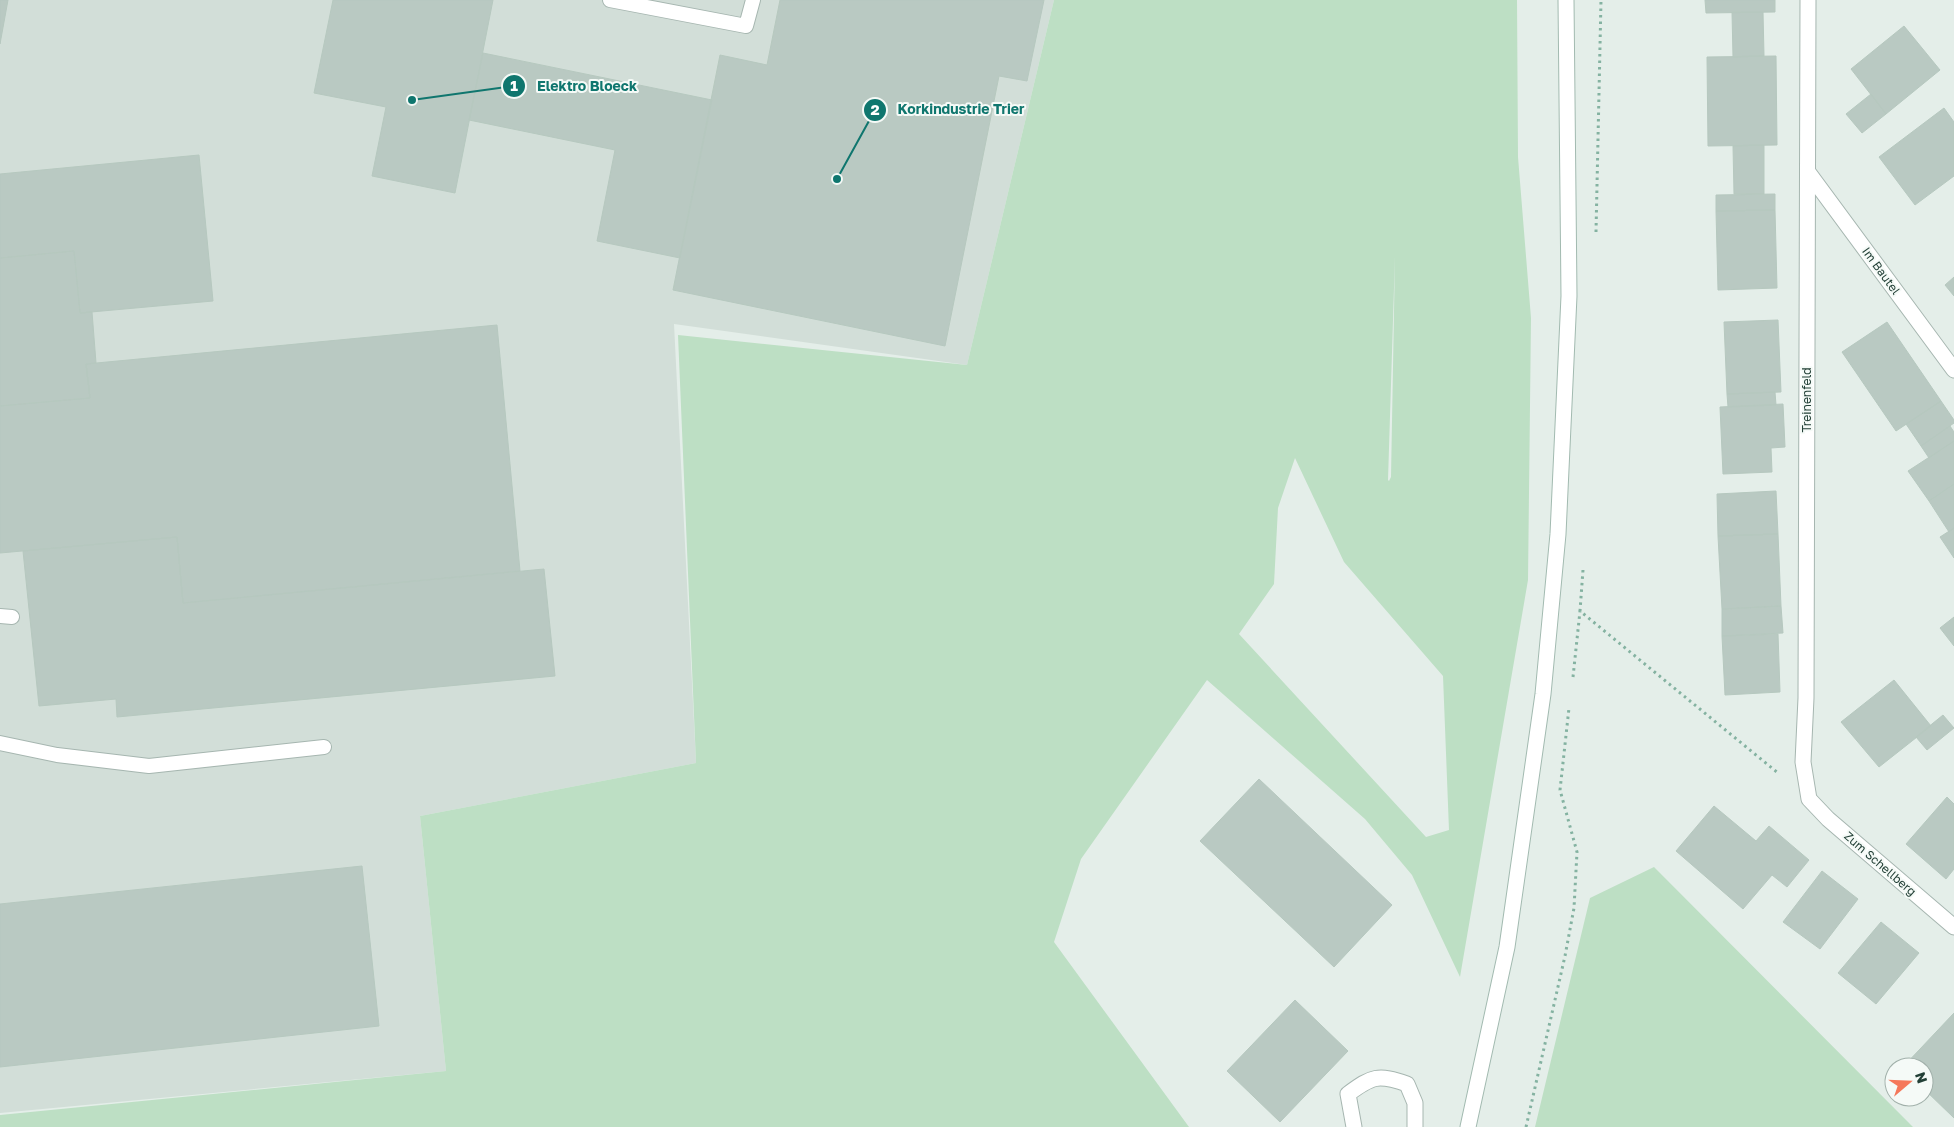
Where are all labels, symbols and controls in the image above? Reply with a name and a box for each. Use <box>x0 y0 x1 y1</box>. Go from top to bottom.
callout: Elektro Bloeck <box>502 72 647 101</box>
text: 1 <box>510 76 518 94</box>
text: Elektro Bloeck <box>537 77 637 94</box>
callout: Korkindustrie Trier <box>862 95 1035 124</box>
text: 2 <box>870 100 880 118</box>
text: Korkindustrie Trier <box>897 100 1025 117</box>
street label: Im Bautel <box>1859 244 1904 298</box>
street label: Treinenfeld <box>1799 367 1814 433</box>
street label: Zum Schellberg <box>1841 828 1919 899</box>
north arrow <box>1884 1057 1934 1107</box>
text: N <box>1912 1070 1932 1085</box>

